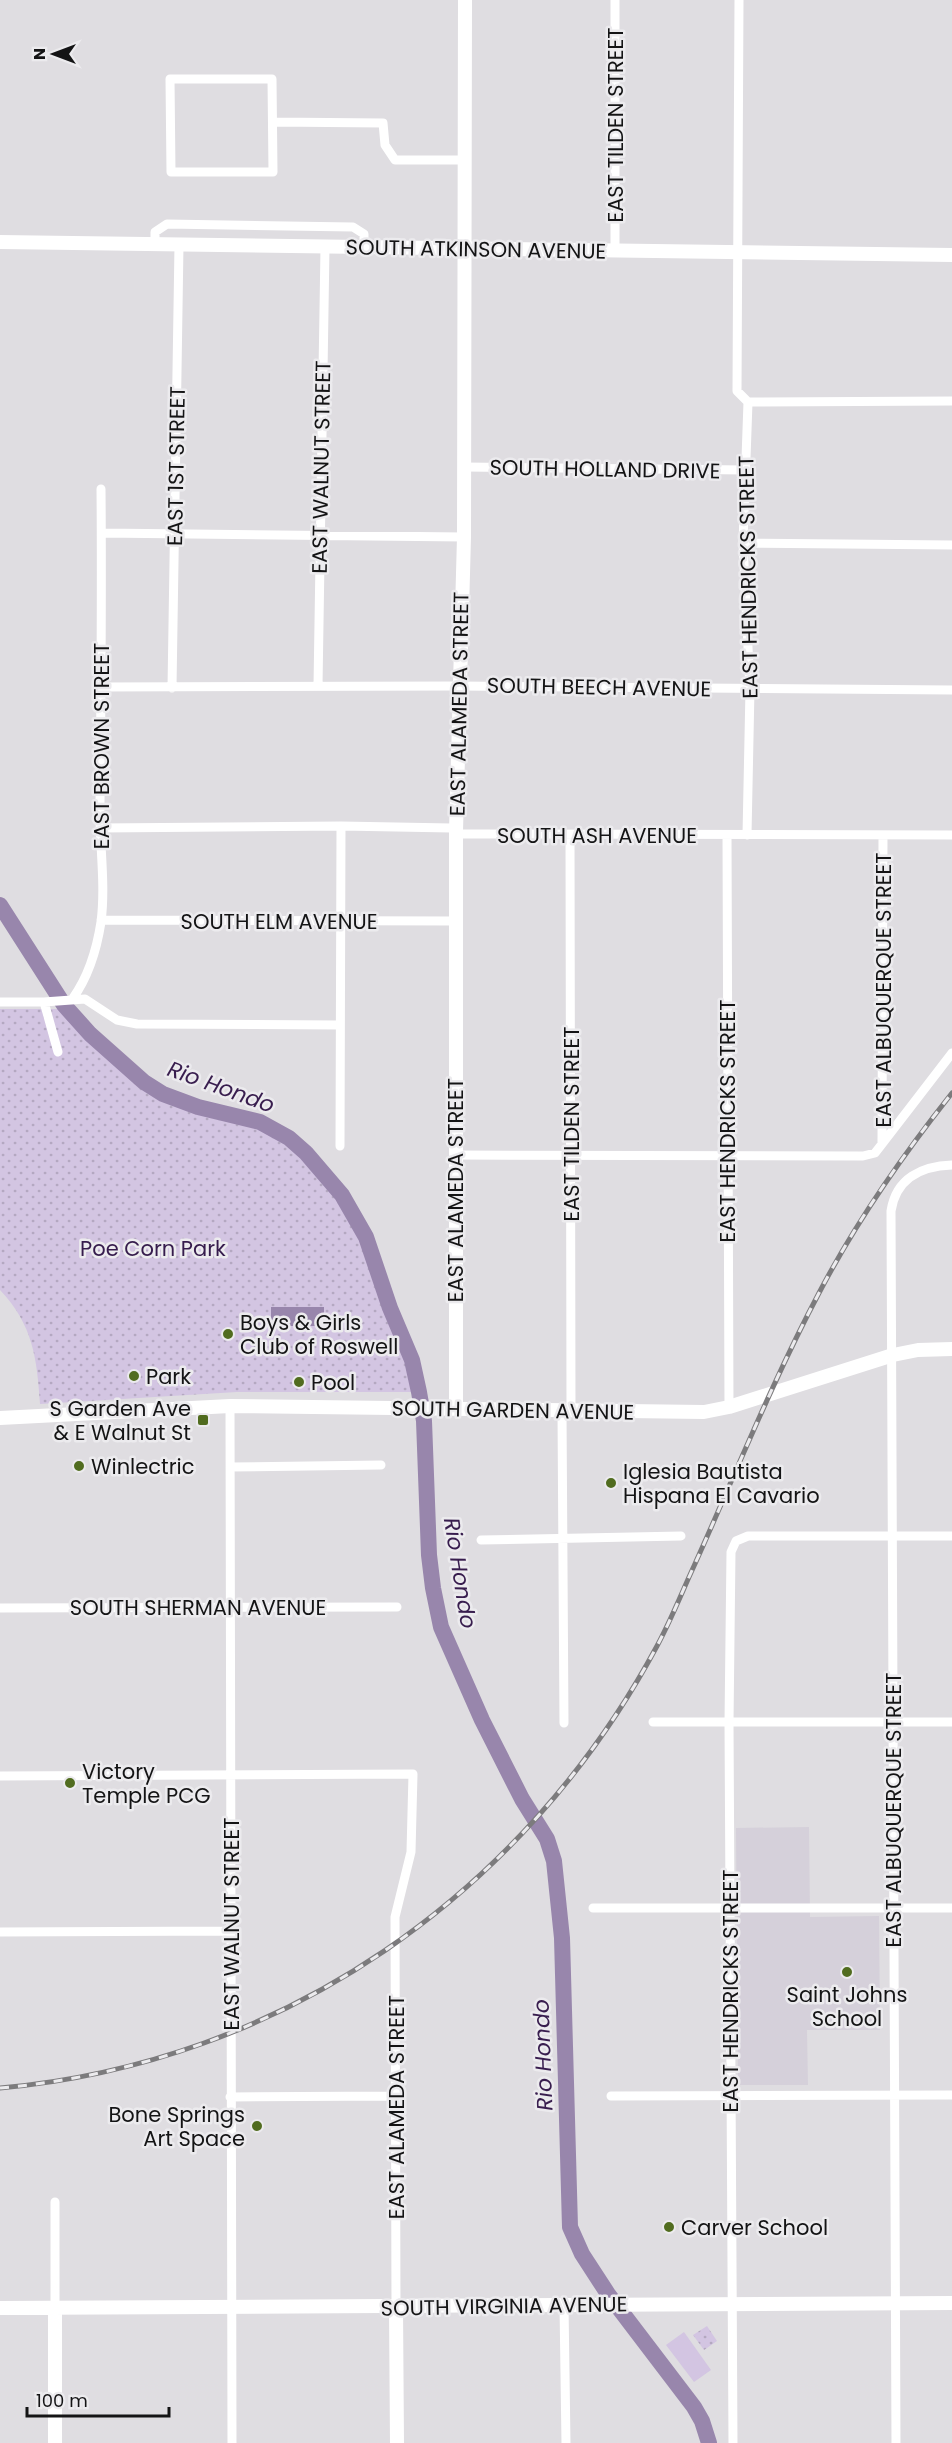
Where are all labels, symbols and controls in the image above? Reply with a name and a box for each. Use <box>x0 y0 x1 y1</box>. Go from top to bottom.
north arrow <box>24 24 84 84</box>
street label: EAST TILDEN STREET <box>601 27 630 223</box>
text: N <box>28 48 51 60</box>
street label: SOUTH ATKINSON AVENUE <box>345 232 607 266</box>
street label: EAST WALNUT STREET <box>305 360 337 574</box>
street label: EAST 1ST STREET <box>160 386 192 546</box>
street label: SOUTH HOLLAND DRIVE <box>489 452 721 486</box>
street label: EAST HENDRICKS STREET <box>731 455 765 699</box>
street label: EAST ALAMEDA STREET <box>443 592 475 816</box>
street label: EAST BROWN STREET <box>87 643 116 849</box>
street label: SOUTH BEECH AVENUE <box>487 671 711 703</box>
street label: SOUTH ASH AVENUE <box>497 821 697 850</box>
street label: EAST ALBUQUERQUE STREET <box>869 852 898 1128</box>
street label: SOUTH ELM AVENUE <box>181 907 377 936</box>
street label: EAST HENDRICKS STREET <box>713 999 742 1243</box>
street label: EAST TILDEN STREET <box>557 1026 586 1222</box>
water label: Rio Hondo <box>163 1053 279 1121</box>
street label: EAST ALAMEDA STREET <box>441 1078 470 1302</box>
park label: Poe Corn Park <box>80 1234 226 1263</box>
place label: Boys & Girls Club of Roswell <box>240 1308 398 1361</box>
marker: Boys & Girls Club of Roswell <box>221 1327 235 1341</box>
place label: Park <box>146 1362 191 1391</box>
place label: Pool <box>311 1368 355 1397</box>
marker: Park <box>127 1369 141 1383</box>
marker: Pool <box>292 1375 306 1389</box>
street label: SOUTH GARDEN AVENUE <box>391 1393 635 1427</box>
place label: S Garden Ave & E Walnut St <box>49 1394 191 1447</box>
marker: S Garden Ave & E Walnut St <box>196 1413 210 1427</box>
place label: Winlectric <box>91 1452 194 1481</box>
place label: Iglesia Bautista Hispana El Cavario <box>623 1457 820 1510</box>
marker: Winlectric <box>72 1459 86 1473</box>
marker: Iglesia Bautista Hispana El Cavario <box>604 1476 618 1490</box>
water label: Rio Hondo <box>436 1515 484 1631</box>
street label: SOUTH SHERMAN AVENUE <box>70 1593 326 1622</box>
street label: EAST ALBUQUERQUE STREET <box>879 1672 908 1948</box>
place label: Victory Temple PCG <box>82 1757 211 1810</box>
marker: Victory Temple PCG <box>63 1776 77 1790</box>
street label: EAST WALNUT STREET <box>217 1817 246 2031</box>
street label: EAST HENDRICKS STREET <box>716 1869 745 2113</box>
marker: Saint Johns School <box>840 1965 854 1979</box>
place label: Saint Johns School <box>787 1980 907 2033</box>
street label: EAST ALAMEDA STREET <box>382 1995 411 2219</box>
water label: Rio Hondo <box>526 1999 560 2111</box>
place label: Bone Springs Art Space <box>109 2100 245 2153</box>
marker: Bone Springs Art Space <box>250 2119 264 2133</box>
place label: Carver School <box>681 2213 828 2242</box>
marker: Carver School <box>662 2220 676 2234</box>
street label: SOUTH VIRGINIA AVENUE <box>380 2289 628 2323</box>
scale bar <box>27 2380 170 2418</box>
text: 100 m <box>36 2388 88 2413</box>

